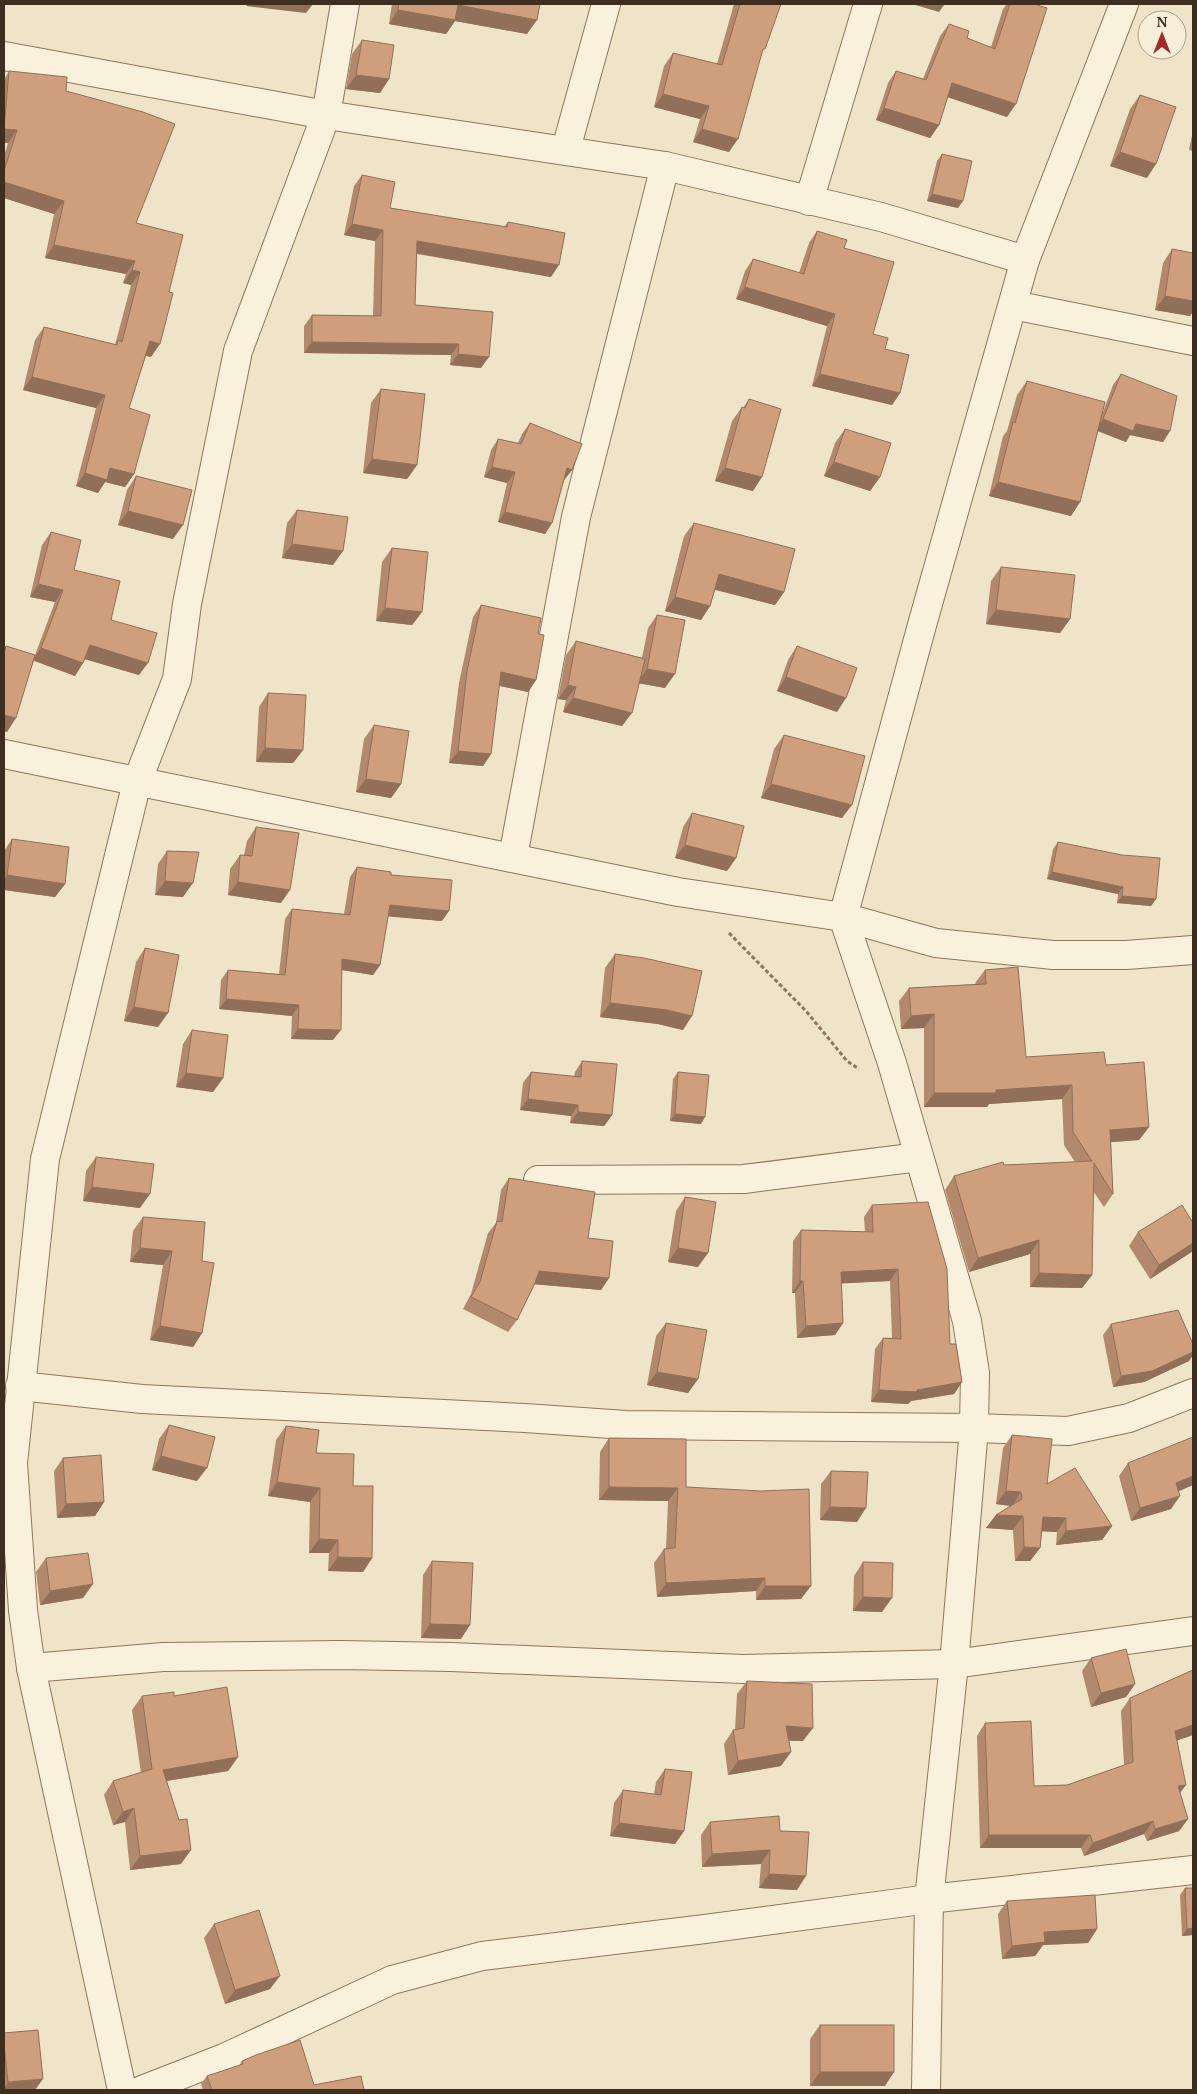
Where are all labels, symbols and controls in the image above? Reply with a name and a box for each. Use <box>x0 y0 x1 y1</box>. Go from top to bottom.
north arrow <box>1137 10 1187 60</box>
text: N <box>1156 12 1168 31</box>

